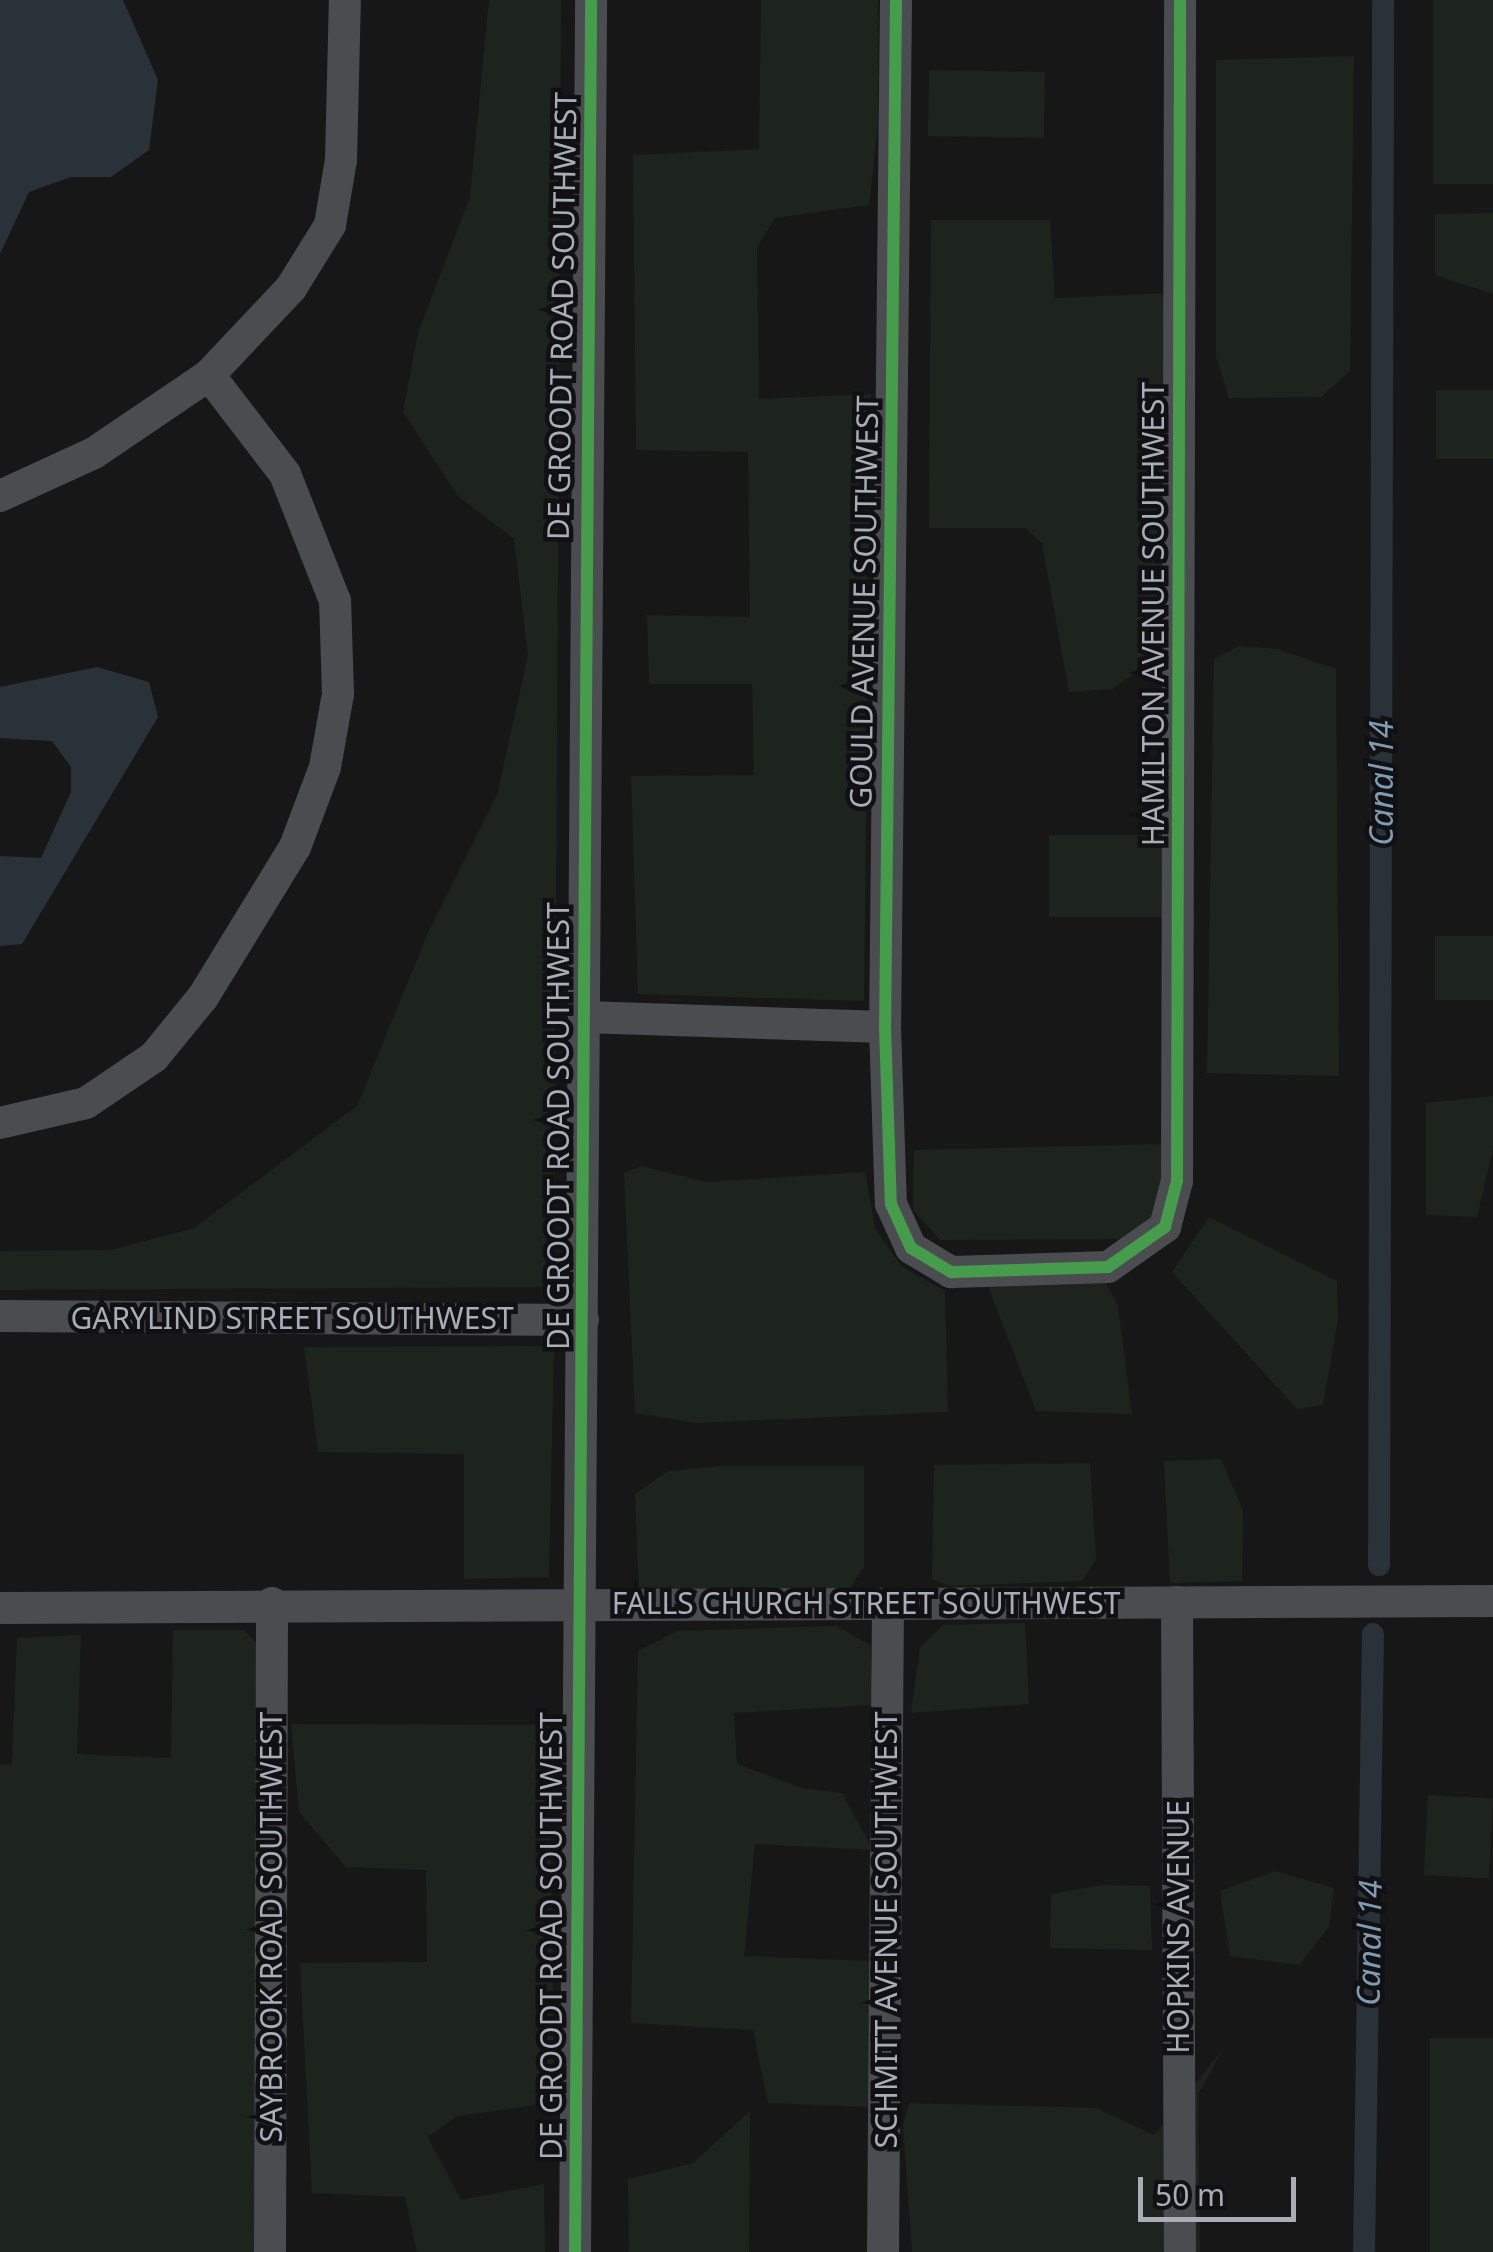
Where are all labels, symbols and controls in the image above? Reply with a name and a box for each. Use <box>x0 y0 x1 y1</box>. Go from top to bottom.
street label: DE GROODT ROAD SOUTHWEST <box>540 92 584 540</box>
street label: HAMILTON AVENUE SOUTHWEST <box>1135 382 1171 846</box>
street label: GOULD AVENUE SOUTHWEST <box>842 395 886 809</box>
water label: Canal 14 <box>1362 720 1400 846</box>
street label: DE GROODT ROAD SOUTHWEST <box>540 902 576 1350</box>
street label: GARYLIND STREET SOUTHWEST <box>70 1300 514 1336</box>
street label: FALLS CHURCH STREET SOUTHWEST <box>612 1585 1120 1621</box>
street label: SAYBROOK ROAD SOUTHWEST <box>253 1711 289 2143</box>
street label: SCHMITT AVENUE SOUTHWEST <box>868 1711 904 2149</box>
street label: DE GROODT ROAD SOUTHWEST <box>533 1712 569 2160</box>
street label: HOPKINS AVENUE <box>1160 1800 1196 2054</box>
water label: Canal 14 <box>1349 1880 1389 2006</box>
scale bar <box>1143 2157 1300 2219</box>
text: 50 m <box>1155 2174 1225 2215</box>

